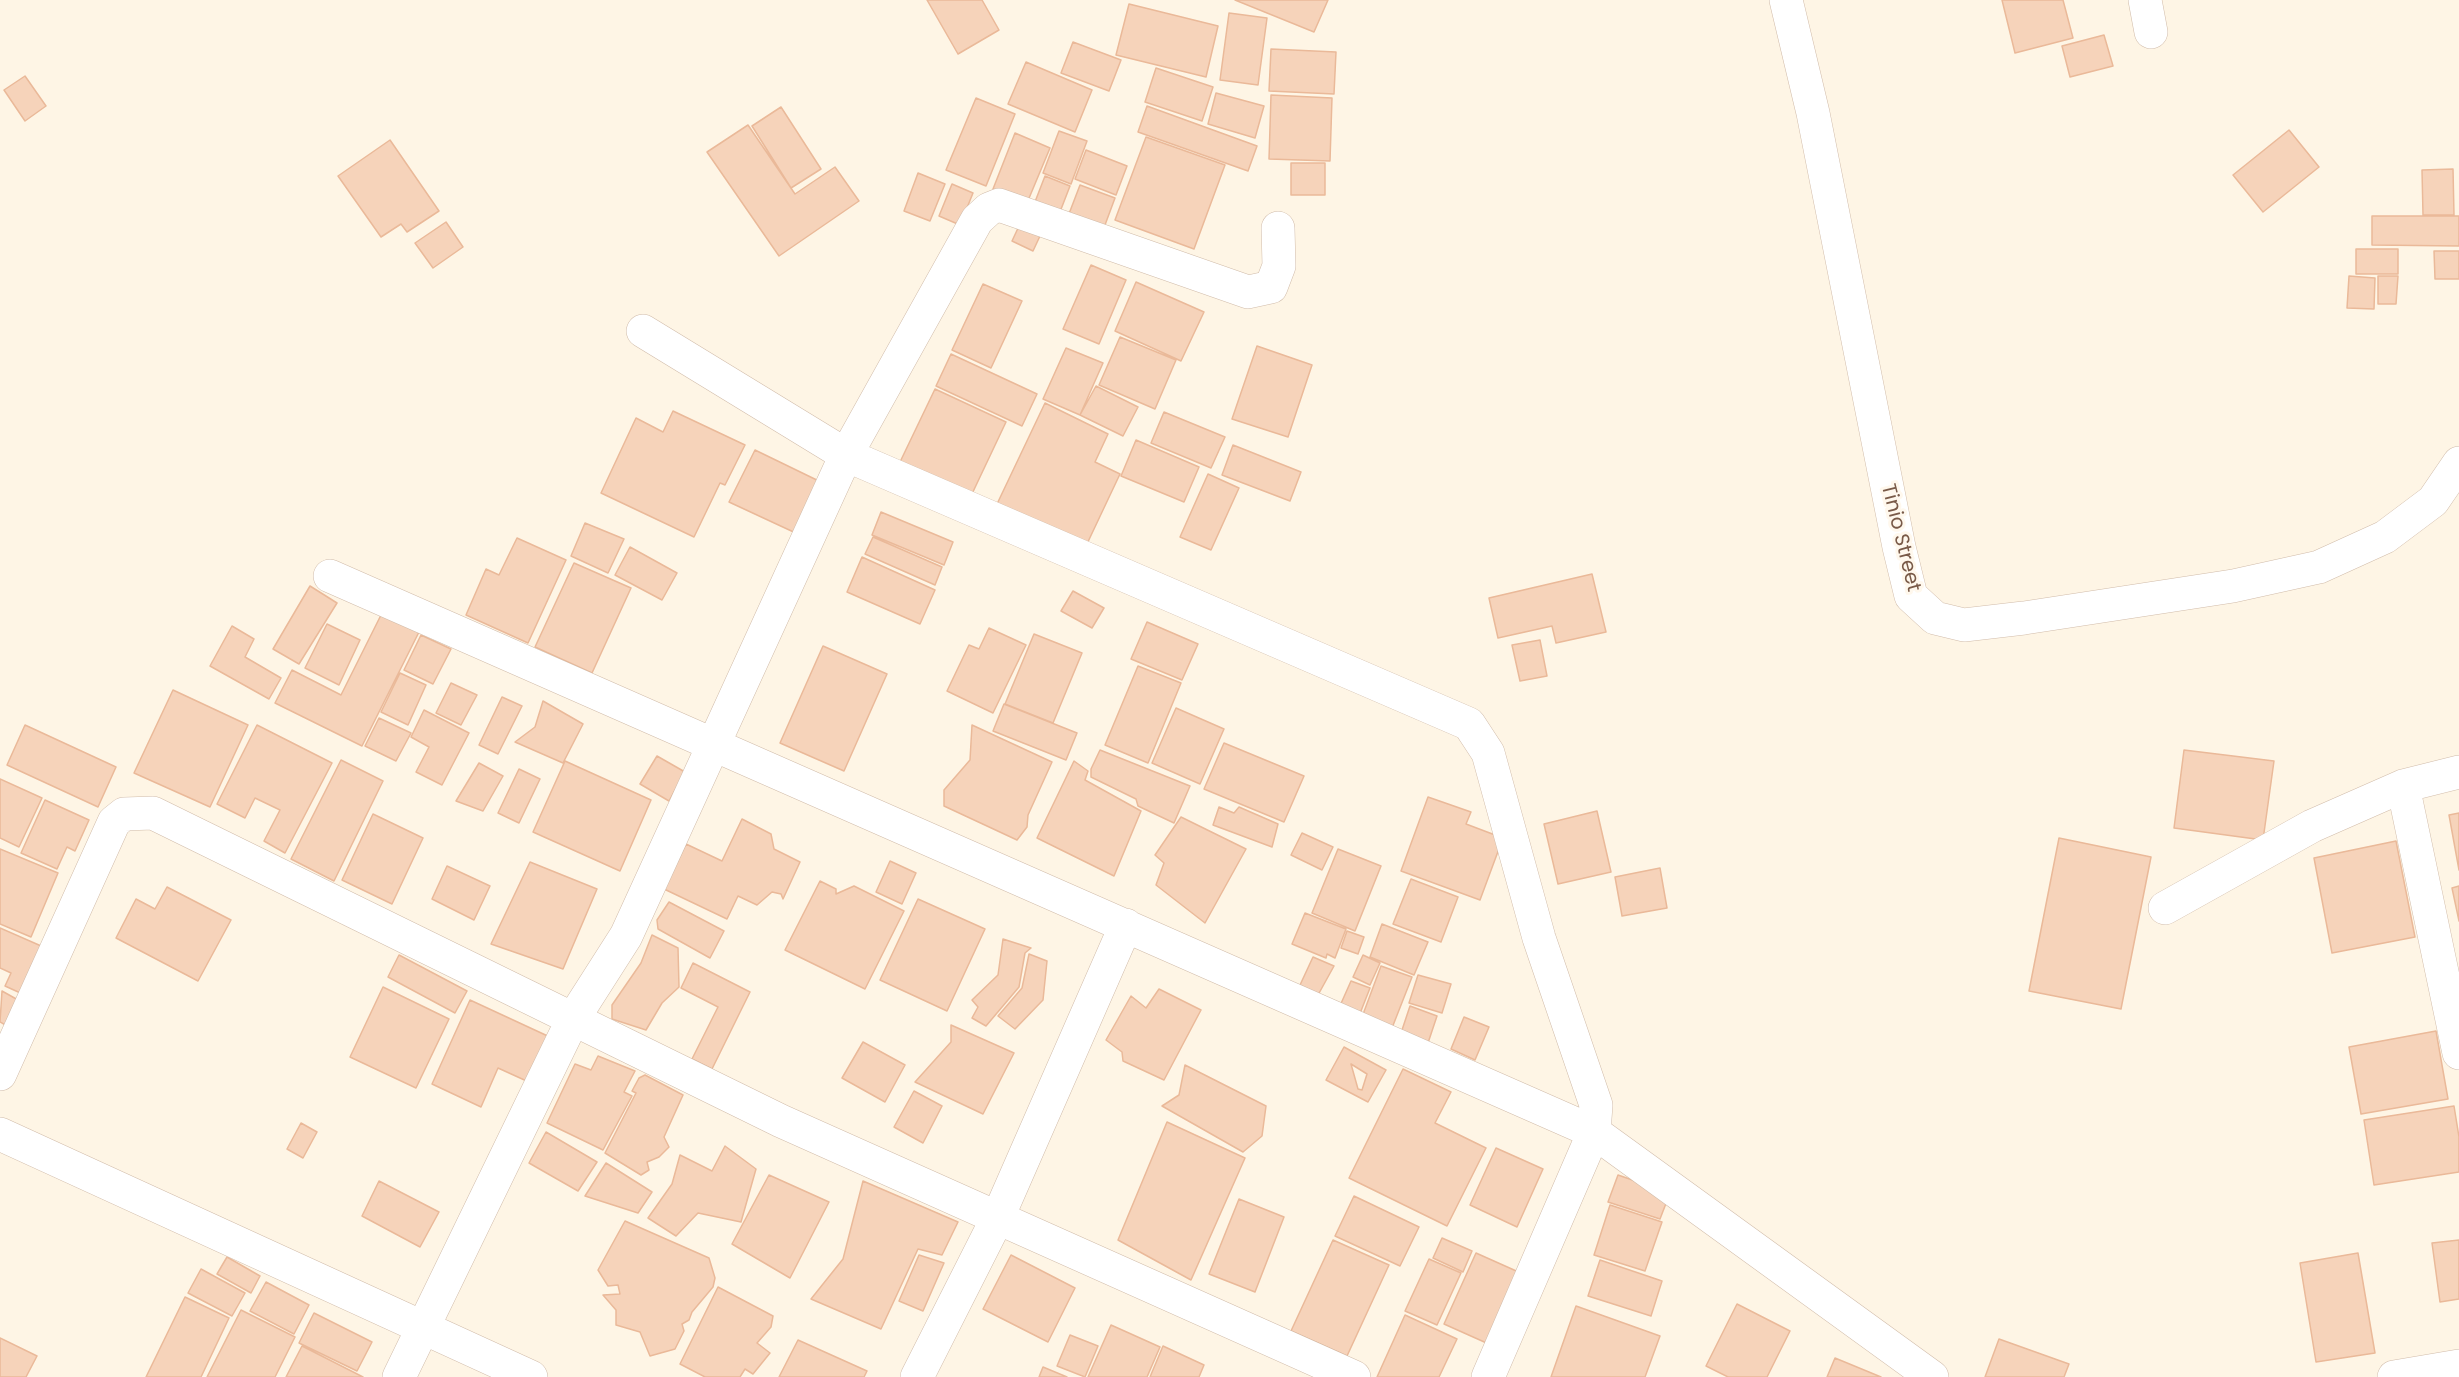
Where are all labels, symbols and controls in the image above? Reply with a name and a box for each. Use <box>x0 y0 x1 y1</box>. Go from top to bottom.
street label: Tinio Street <box>1875 482 1925 594</box>

